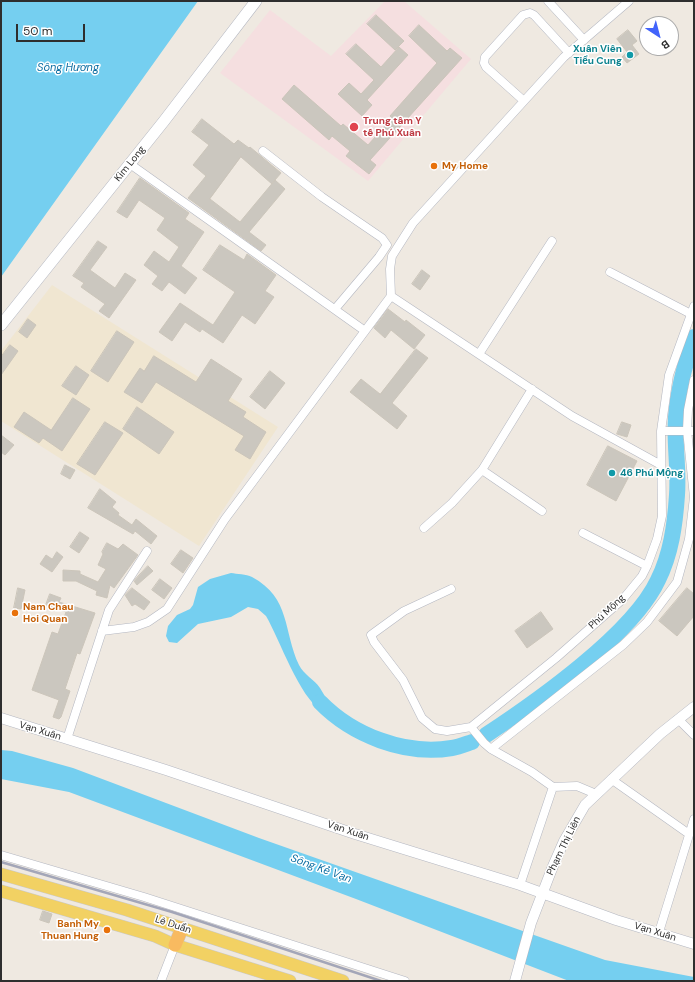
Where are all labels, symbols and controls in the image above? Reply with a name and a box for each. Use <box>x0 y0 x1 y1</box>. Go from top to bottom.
scale bar <box>18 16 87 42</box>
north arrow <box>639 16 679 56</box>
text: 50 m <box>23 23 52 39</box>
text: B <box>659 37 672 53</box>
place label: Xuân Viên Tiểu Cung <box>573 43 622 66</box>
marker: Xuân Viên Tiểu Cung <box>625 50 635 60</box>
water label: Sông Hương <box>37 61 99 75</box>
place label: Trung tâm Y tế Phú Xuân <box>363 115 422 138</box>
marker: Trung tâm Y tế Phú Xuân <box>348 121 360 133</box>
street label: Kim Long <box>112 144 148 184</box>
place label: My Home <box>442 160 488 172</box>
marker: My Home <box>429 161 439 171</box>
place label: 46 Phú Mộng <box>620 467 683 479</box>
marker: 46 Phú Mộng <box>607 468 617 478</box>
street label: Phú Mộng <box>586 592 628 632</box>
place label: Nam Chau Hoi Quan <box>23 601 73 624</box>
marker: Nam Chau Hoi Quan <box>10 608 20 618</box>
street label: Vạn Xuân <box>18 719 62 743</box>
street label: Phạm Thị Liên <box>545 815 583 877</box>
street label: Vạn Xuân <box>326 819 370 843</box>
water label: Sông Kẻ Vạn <box>289 852 353 886</box>
street label: Lê Duẩn <box>153 914 193 936</box>
place label: Banh My Thuan Hung <box>41 918 99 942</box>
street label: Vạn Xuân <box>633 920 677 944</box>
marker: Banh My Thuan Hung <box>102 925 112 935</box>

